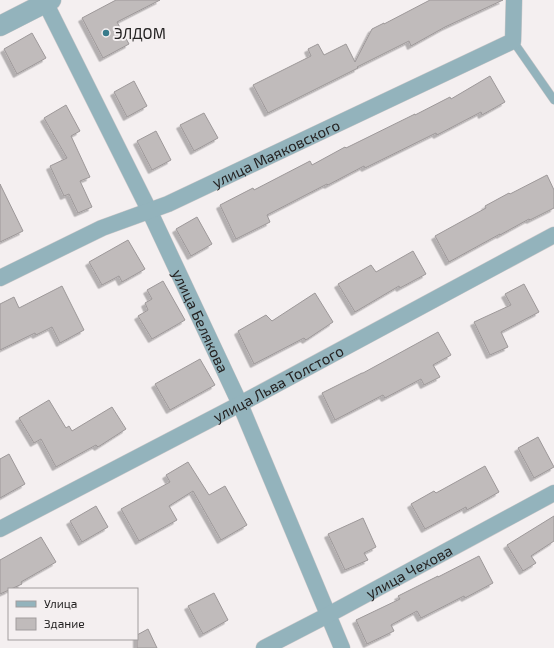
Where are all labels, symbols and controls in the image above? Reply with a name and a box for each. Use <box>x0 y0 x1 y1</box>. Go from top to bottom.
place label: ЭЛДОМ <box>114 24 166 42</box>
marker: ЭЛДОМ <box>101 28 111 38</box>
street label: улица Маяковского <box>209 115 342 192</box>
street label: улица Белякова <box>168 266 233 375</box>
street label: улица Льва Толстого <box>210 341 346 426</box>
street label: улица Чехова <box>363 541 455 603</box>
legend <box>8 588 138 640</box>
text: Улица <box>44 596 77 610</box>
text: Здание <box>44 616 85 630</box>

